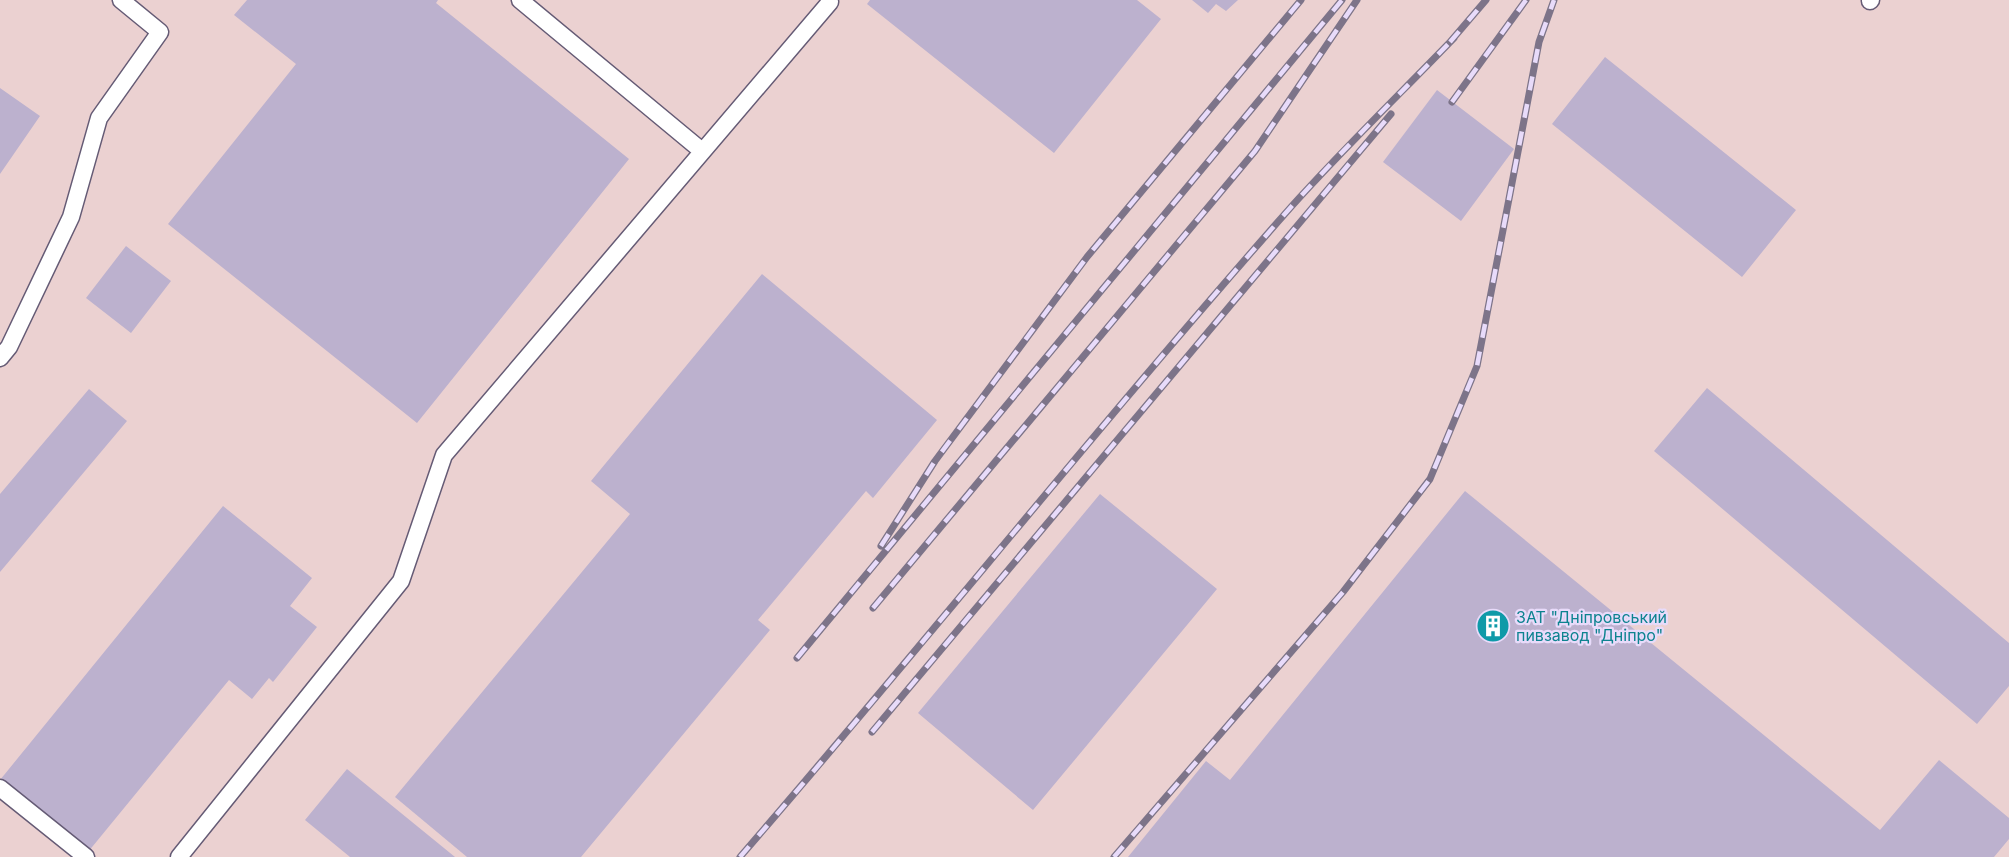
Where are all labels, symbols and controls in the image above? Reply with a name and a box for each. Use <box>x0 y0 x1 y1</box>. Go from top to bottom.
place label: ЗАТ "Дніпровський пивзавод "Дніпро" <box>1516 607 1667 645</box>
building icon: ЗАТ "Дніпровський пивзавод "Дніпро" <box>1475 608 1511 644</box>

